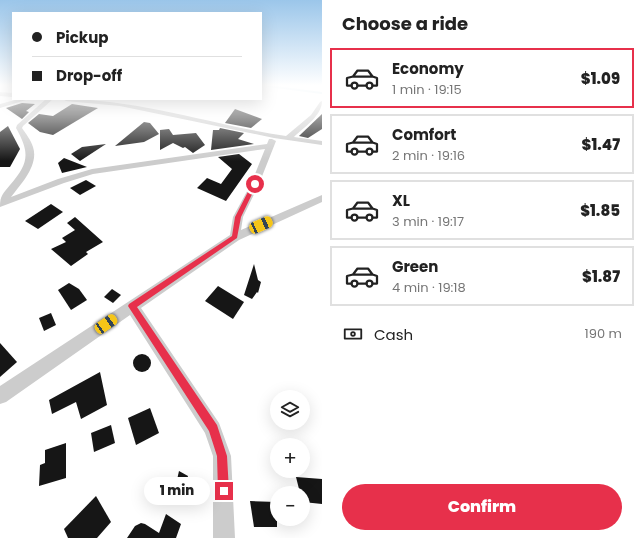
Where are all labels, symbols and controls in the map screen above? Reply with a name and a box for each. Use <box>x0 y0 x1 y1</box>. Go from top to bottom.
text: Choose a ride <box>342 11 468 36</box>
text: Pickup <box>56 27 108 48</box>
text: Economy <box>392 58 464 79</box>
icon: car <box>344 60 380 96</box>
text: Drop-off <box>56 65 122 86</box>
text: $1.09 <box>581 68 620 89</box>
text: 1 min · 19:15 <box>392 80 462 99</box>
text: Comfort <box>392 124 456 145</box>
icon: car <box>344 126 380 162</box>
text: $1.47 <box>582 134 620 155</box>
text: 2 min · 19:16 <box>392 146 465 165</box>
route start <box>246 175 264 193</box>
text: XL <box>392 190 410 211</box>
icon: car <box>344 192 380 228</box>
text: $1.85 <box>580 200 620 221</box>
text: 3 min · 19:17 <box>392 212 464 231</box>
car <box>248 215 274 235</box>
text: Green <box>392 256 438 277</box>
icon: car <box>344 258 380 294</box>
text: $1.87 <box>582 266 620 287</box>
text: 4 min · 19:18 <box>392 278 466 297</box>
car <box>93 312 119 336</box>
icon: cash <box>342 323 364 345</box>
text: Cash <box>374 324 413 345</box>
text: 190 m <box>585 324 622 343</box>
map controls <box>270 390 310 526</box>
button: layers <box>270 390 310 430</box>
button: + <box>270 438 310 478</box>
callout: 1 min <box>144 477 210 505</box>
text: 1 min <box>160 481 194 500</box>
route end <box>215 482 233 500</box>
button: Confirm <box>342 484 622 530</box>
button: − <box>270 486 310 526</box>

